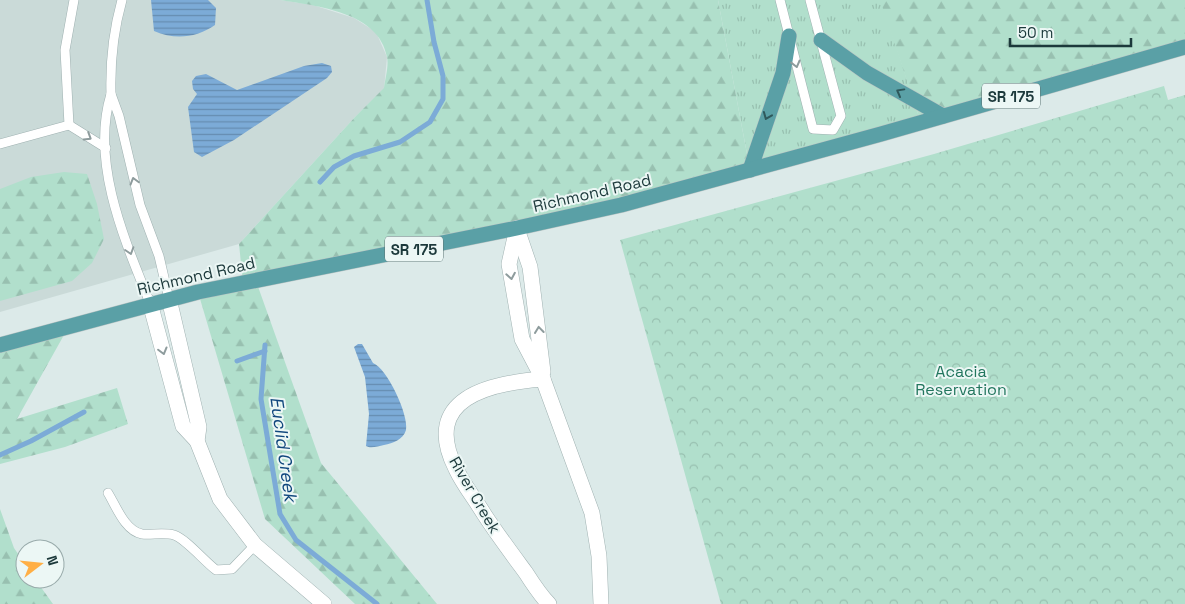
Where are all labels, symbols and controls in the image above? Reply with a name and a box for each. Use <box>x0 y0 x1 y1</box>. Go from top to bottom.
scale bar <box>1010 15 1131 47</box>
text: 50 m <box>1018 23 1053 42</box>
one-way arrow <box>791 60 801 68</box>
road number: SR 175 <box>982 84 1040 108</box>
one-way arrow <box>897 89 906 99</box>
one-way arrow <box>763 111 774 120</box>
one-way arrow <box>82 130 91 140</box>
street label: Richmond Road <box>531 169 653 217</box>
one-way arrow <box>129 177 139 185</box>
road number: SR 175 <box>385 236 443 262</box>
one-way arrow <box>124 246 134 254</box>
street label: Richmond Road <box>135 252 257 300</box>
one-way arrow <box>505 271 515 280</box>
one-way arrow <box>534 326 545 334</box>
one-way arrow <box>157 346 167 354</box>
park label: Acacia Reservation <box>915 361 1007 400</box>
water label: Euclid Creek <box>265 395 303 505</box>
street label: River Creek <box>445 453 506 538</box>
north arrow <box>15 539 65 589</box>
text: N <box>43 553 62 567</box>

